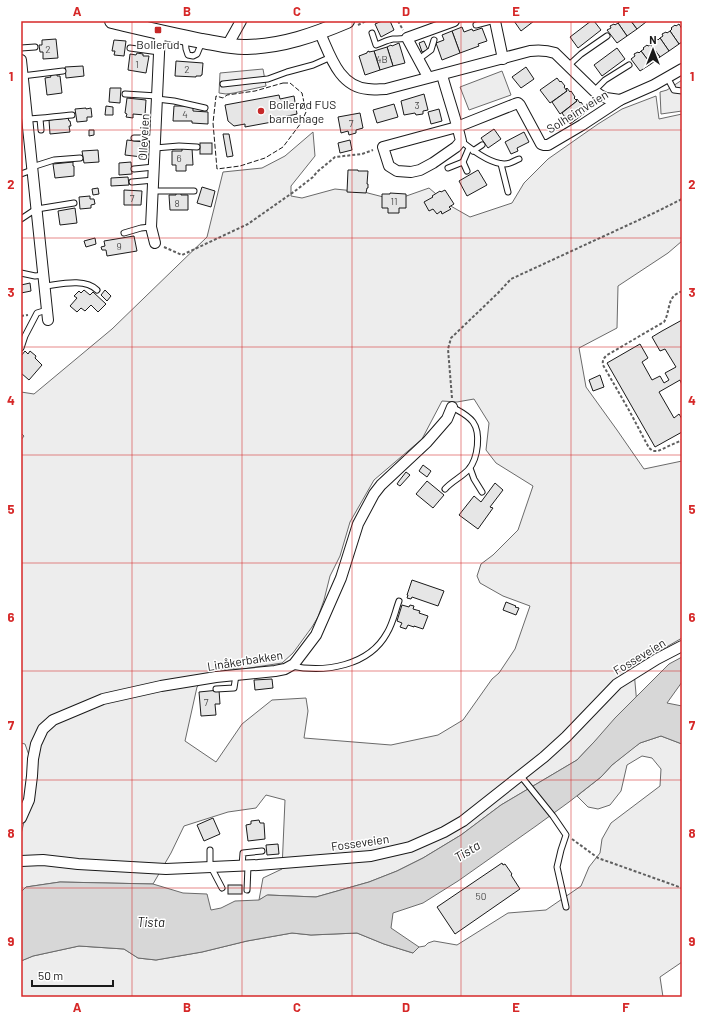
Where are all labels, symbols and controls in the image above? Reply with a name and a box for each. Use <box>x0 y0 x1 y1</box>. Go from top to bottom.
text: A <box>73 3 82 19</box>
text: B <box>183 3 191 19</box>
text: C <box>293 3 301 19</box>
text: D <box>402 3 410 19</box>
text: E <box>512 3 520 19</box>
text: F <box>622 3 630 19</box>
marker: Bollerud <box>153 25 163 35</box>
north arrow <box>633 30 673 70</box>
text: N <box>649 33 657 46</box>
place label: Bollerud <box>136 37 180 51</box>
house number: 2 <box>45 43 51 55</box>
house number: 4B <box>376 53 388 65</box>
house number: 1 <box>135 58 139 70</box>
house number: 2 <box>184 63 190 75</box>
text: 1 <box>9 68 13 84</box>
text: 1 <box>690 68 694 84</box>
street label: Solheimveien <box>544 87 610 135</box>
place label: Bollerød FUS barnehage <box>269 97 336 125</box>
house number: 3 <box>414 99 420 111</box>
marker: Bollerød FUS barnehage <box>256 106 266 116</box>
house number: 4 <box>182 108 188 120</box>
street label: Olleveien <box>135 113 151 161</box>
house number: 7 <box>349 117 354 129</box>
house number: 6 <box>176 152 182 164</box>
text: 2 <box>7 176 15 192</box>
text: 2 <box>688 176 696 192</box>
house number: 7 <box>130 192 135 204</box>
house number: 11 <box>390 195 398 207</box>
house number: 8 <box>174 197 180 209</box>
house number: 9 <box>116 240 122 252</box>
text: 3 <box>7 284 15 300</box>
text: 3 <box>688 284 696 300</box>
text: 4 <box>7 392 15 408</box>
text: 4 <box>688 392 696 408</box>
text: 5 <box>7 501 15 517</box>
text: 5 <box>688 501 696 517</box>
text: 6 <box>8 609 15 625</box>
text: 6 <box>689 609 696 625</box>
street label: Fosseveien <box>610 635 668 677</box>
street label: Linåkerbakken <box>206 647 284 673</box>
house number: 7 <box>204 696 209 708</box>
text: 7 <box>8 717 15 733</box>
text: 7 <box>689 717 696 733</box>
text: 8 <box>7 825 15 841</box>
text: 8 <box>688 825 696 841</box>
street label: Fosseveien <box>330 831 390 853</box>
water label: Tista <box>451 837 483 865</box>
house number: 50 <box>476 890 486 902</box>
water label: Tista <box>137 914 165 930</box>
text: 9 <box>8 933 15 949</box>
text: 9 <box>689 933 696 949</box>
scale bar <box>32 962 113 988</box>
text: 50 m <box>38 968 63 982</box>
text: A <box>73 999 82 1015</box>
text: B <box>183 999 191 1015</box>
text: C <box>293 999 301 1015</box>
text: D <box>402 999 410 1015</box>
text: E <box>512 999 520 1015</box>
text: F <box>622 999 630 1015</box>

